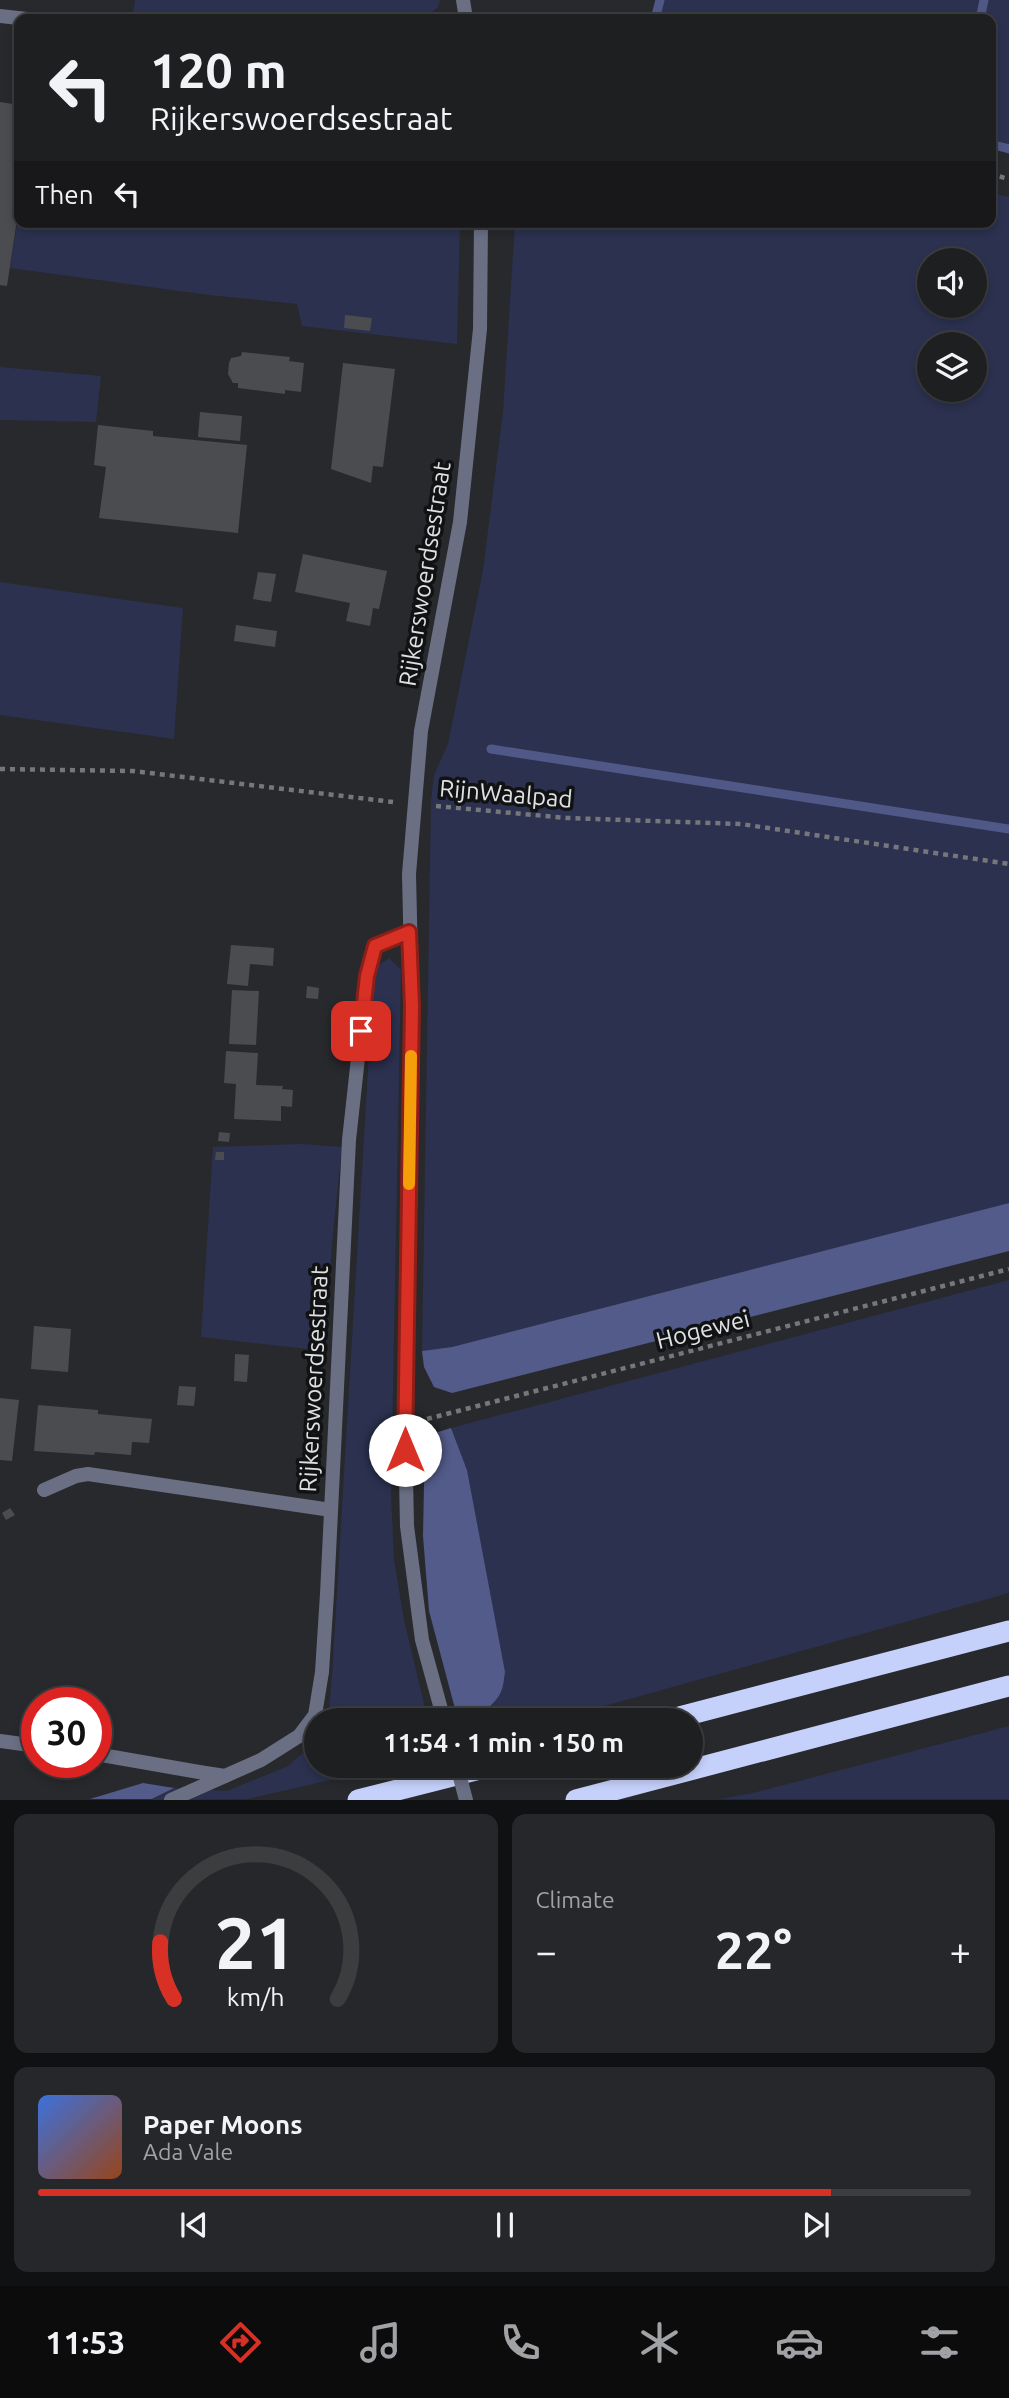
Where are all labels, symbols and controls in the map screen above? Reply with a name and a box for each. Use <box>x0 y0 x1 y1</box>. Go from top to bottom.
icon: left <box>35 42 126 133</box>
text: 120 m <box>150 42 287 97</box>
text: Rijkerswoerdsestraat <box>150 100 452 136</box>
icon: left <box>108 175 146 213</box>
text: Then <box>35 180 94 209</box>
map controls <box>917 248 987 402</box>
button: sound <box>917 248 987 318</box>
button: layers <box>917 332 987 402</box>
street label: Rijkerswoerdsestraat <box>393 459 456 688</box>
street label: RijnWaalpad <box>438 774 574 813</box>
pin <box>331 1001 391 1061</box>
icon: arrive <box>342 1012 380 1050</box>
street label: Rijkerswoerdsestraat <box>294 1264 333 1493</box>
street label: Hogewei <box>653 1305 752 1354</box>
position arrow <box>368 1413 442 1487</box>
speed limit sign: 30 <box>21 1687 112 1778</box>
text: 11:54 · 1 min · 150 m <box>383 1728 624 1757</box>
text: Climate <box>536 1887 615 1912</box>
text: 21 <box>215 1902 297 1984</box>
text: 22° <box>715 1921 792 1979</box>
text: − <box>536 1930 557 1972</box>
text: + <box>950 1930 971 1972</box>
text: km/h <box>227 1983 285 2011</box>
text: Paper Moons <box>143 2110 302 2139</box>
text: Ada Vale <box>143 2139 233 2164</box>
icon: previous <box>175 2206 213 2244</box>
icon: pause <box>486 2206 524 2244</box>
icon: next <box>797 2206 835 2244</box>
icon: directions <box>216 2318 265 2367</box>
icon: music <box>356 2318 405 2367</box>
icon: phone <box>496 2318 545 2367</box>
icon: climate <box>635 2318 684 2367</box>
icon: car <box>775 2318 824 2367</box>
icon: filters <box>915 2318 964 2367</box>
text: 11:53 <box>45 2324 125 2360</box>

